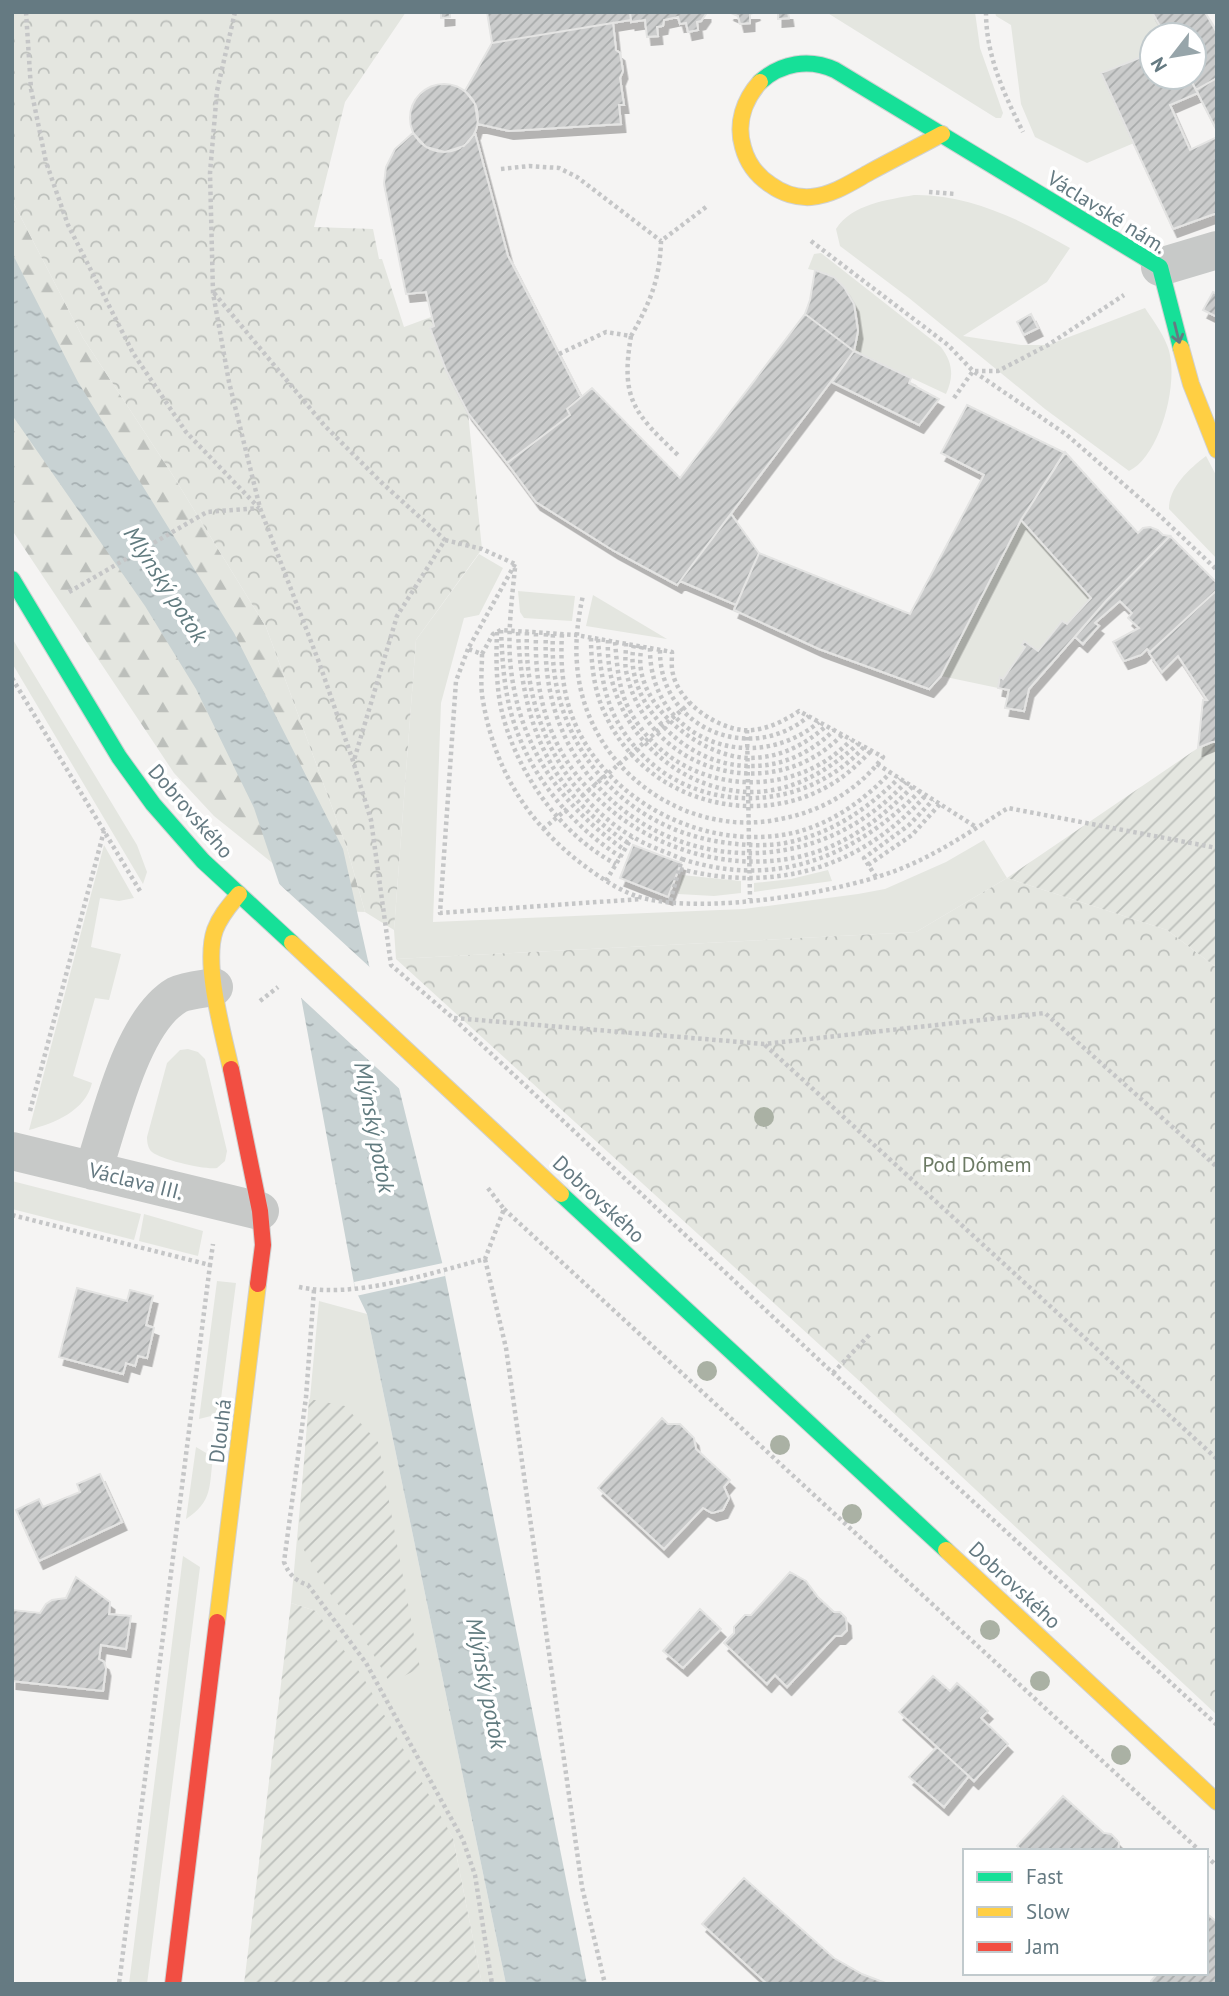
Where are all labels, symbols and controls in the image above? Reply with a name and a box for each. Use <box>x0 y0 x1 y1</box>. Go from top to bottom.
north arrow <box>1138 21 1208 91</box>
text: N <box>1145 53 1172 76</box>
street label: Václavské nám. <box>1041 164 1172 259</box>
one-way arrow <box>1171 322 1184 344</box>
water label: Mlýnský potok <box>118 520 215 649</box>
street label: Dobrovského <box>143 758 239 864</box>
water label: Mlýnský potok <box>348 1059 402 1197</box>
street label: Dobrovského <box>547 1149 651 1249</box>
park label: Pod Dómem <box>923 1151 1031 1178</box>
street label: Václava III. <box>85 1156 186 1206</box>
street label: Dlouhá <box>203 1397 237 1465</box>
street label: Dobrovského <box>963 1535 1067 1635</box>
water label: Mlýnský potok <box>460 1615 514 1753</box>
legend <box>963 1849 1208 1975</box>
text: Fast <box>1026 1863 1063 1890</box>
text: Slow <box>1026 1898 1070 1925</box>
text: Jam <box>1025 1933 1060 1960</box>

